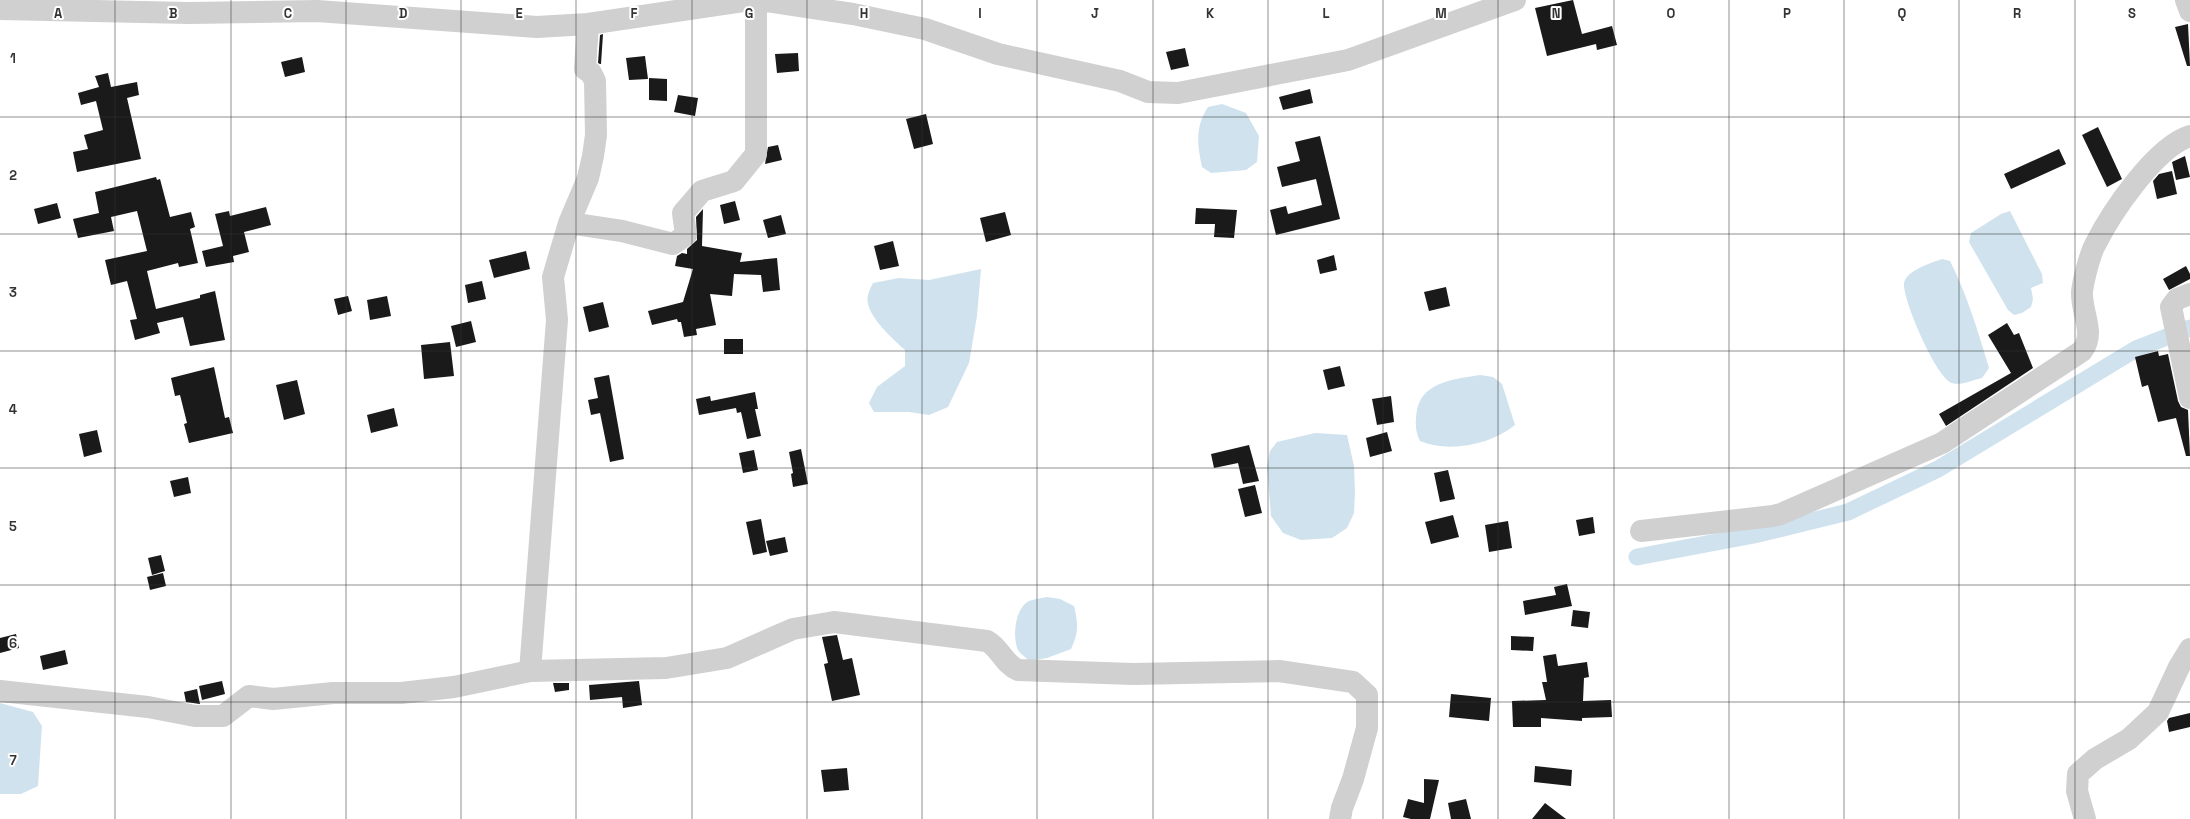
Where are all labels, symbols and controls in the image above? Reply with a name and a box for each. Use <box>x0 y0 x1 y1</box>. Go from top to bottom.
text: A <box>54 5 63 22</box>
text: B <box>169 5 178 22</box>
text: C <box>284 5 292 22</box>
text: D <box>399 5 408 22</box>
text: E <box>515 5 523 22</box>
text: F <box>631 5 638 22</box>
text: G <box>745 5 753 22</box>
text: H <box>860 5 868 22</box>
text: I <box>978 5 982 22</box>
text: J <box>1091 5 1099 22</box>
text: K <box>1206 5 1215 22</box>
text: L <box>1322 5 1330 22</box>
text: M <box>1435 5 1447 22</box>
text: N <box>1552 5 1560 22</box>
text: O <box>1667 5 1676 22</box>
text: P <box>1783 5 1791 22</box>
text: Q <box>1898 5 1907 22</box>
text: R <box>2013 5 2021 22</box>
text: S <box>2128 5 2136 22</box>
text: 1 <box>10 50 16 67</box>
text: 2 <box>9 167 17 184</box>
text: 3 <box>9 284 17 301</box>
text: 4 <box>9 401 17 418</box>
text: 5 <box>9 518 17 535</box>
text: 6 <box>9 635 17 652</box>
text: 7 <box>9 752 17 769</box>

